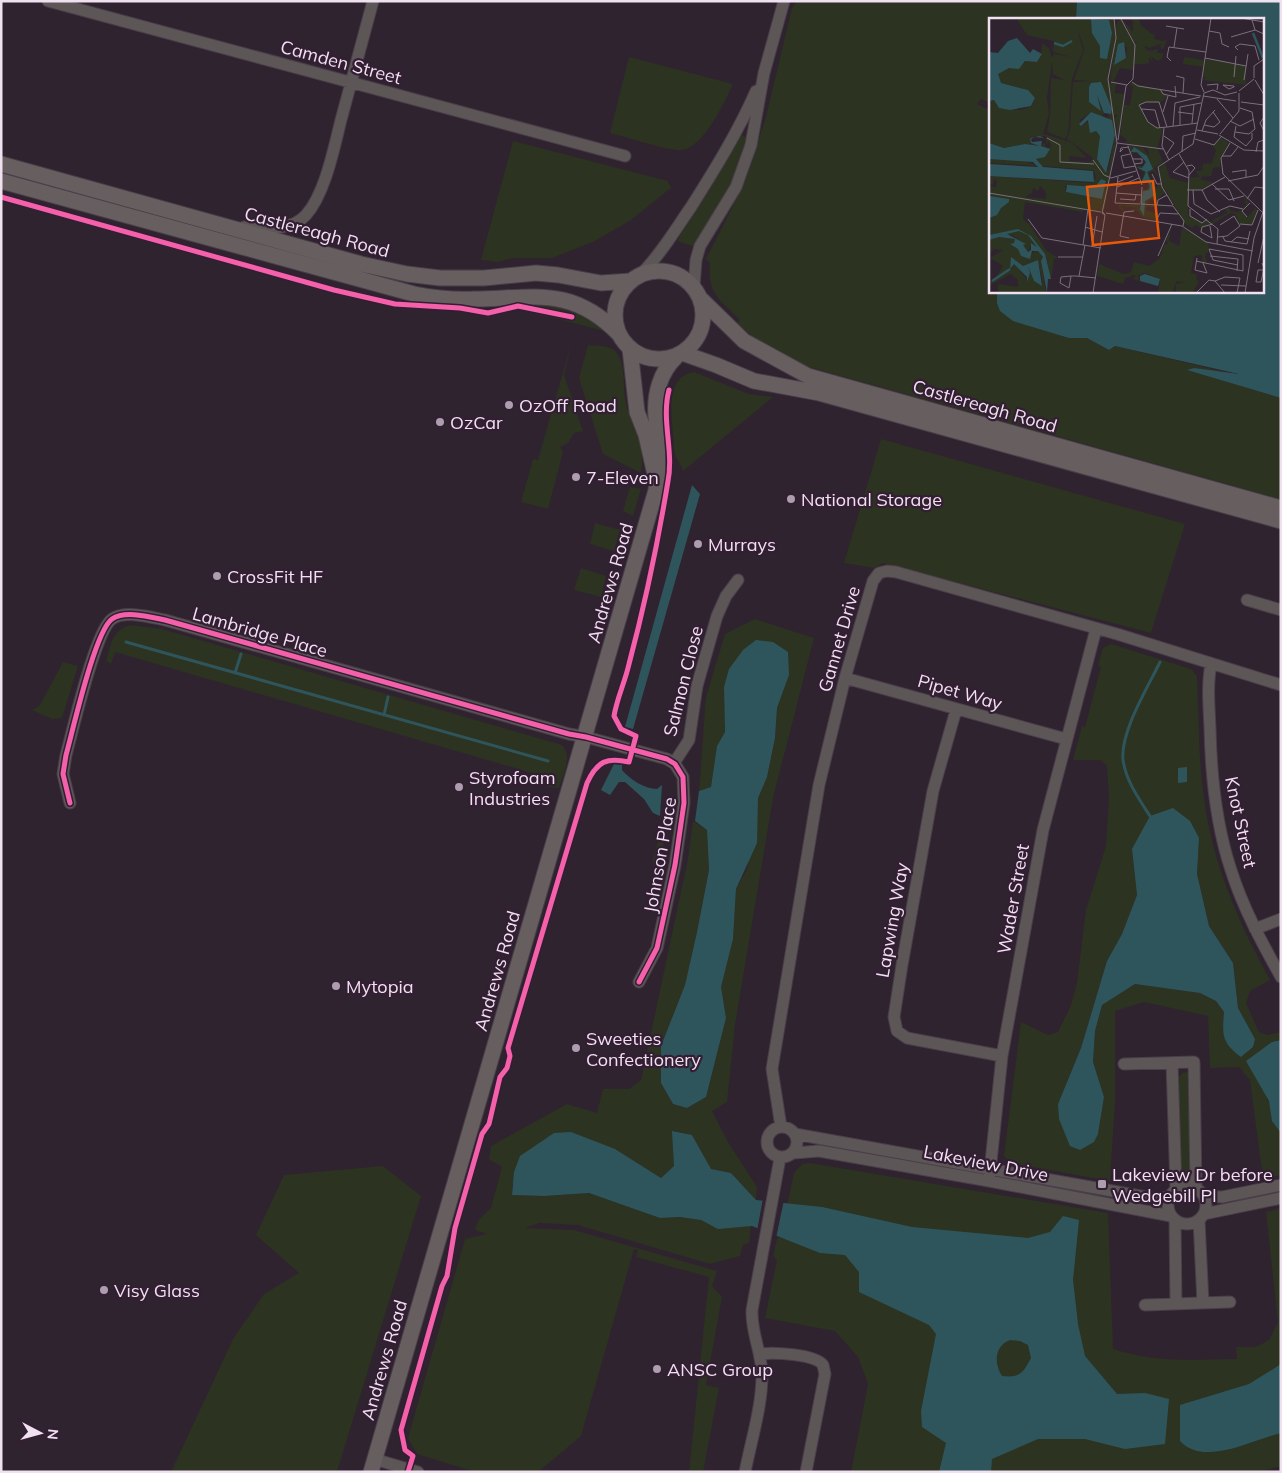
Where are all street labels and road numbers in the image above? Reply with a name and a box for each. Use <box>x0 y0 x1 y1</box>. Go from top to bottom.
street label: Camden Street <box>278 35 404 89</box>
street label: Castlereagh Road <box>242 202 392 262</box>
street label: Castlereagh Road <box>910 374 1060 438</box>
street label: Andrews Road <box>582 520 638 646</box>
street label: Gannet Drive <box>813 583 865 695</box>
street label: Lambridge Place <box>190 602 330 662</box>
street label: Salmon Close <box>658 623 708 739</box>
street label: Pipet Way <box>915 669 1005 715</box>
street label: Knot Street <box>1220 774 1262 870</box>
street label: Johnson Place <box>639 795 681 915</box>
street label: Wader Street <box>992 842 1034 956</box>
street label: Lapwing Way <box>871 860 914 979</box>
street label: Andrews Road <box>469 908 525 1034</box>
street label: Lakeview Drive <box>922 1140 1050 1186</box>
street label: Andrews Road <box>356 1297 412 1423</box>

